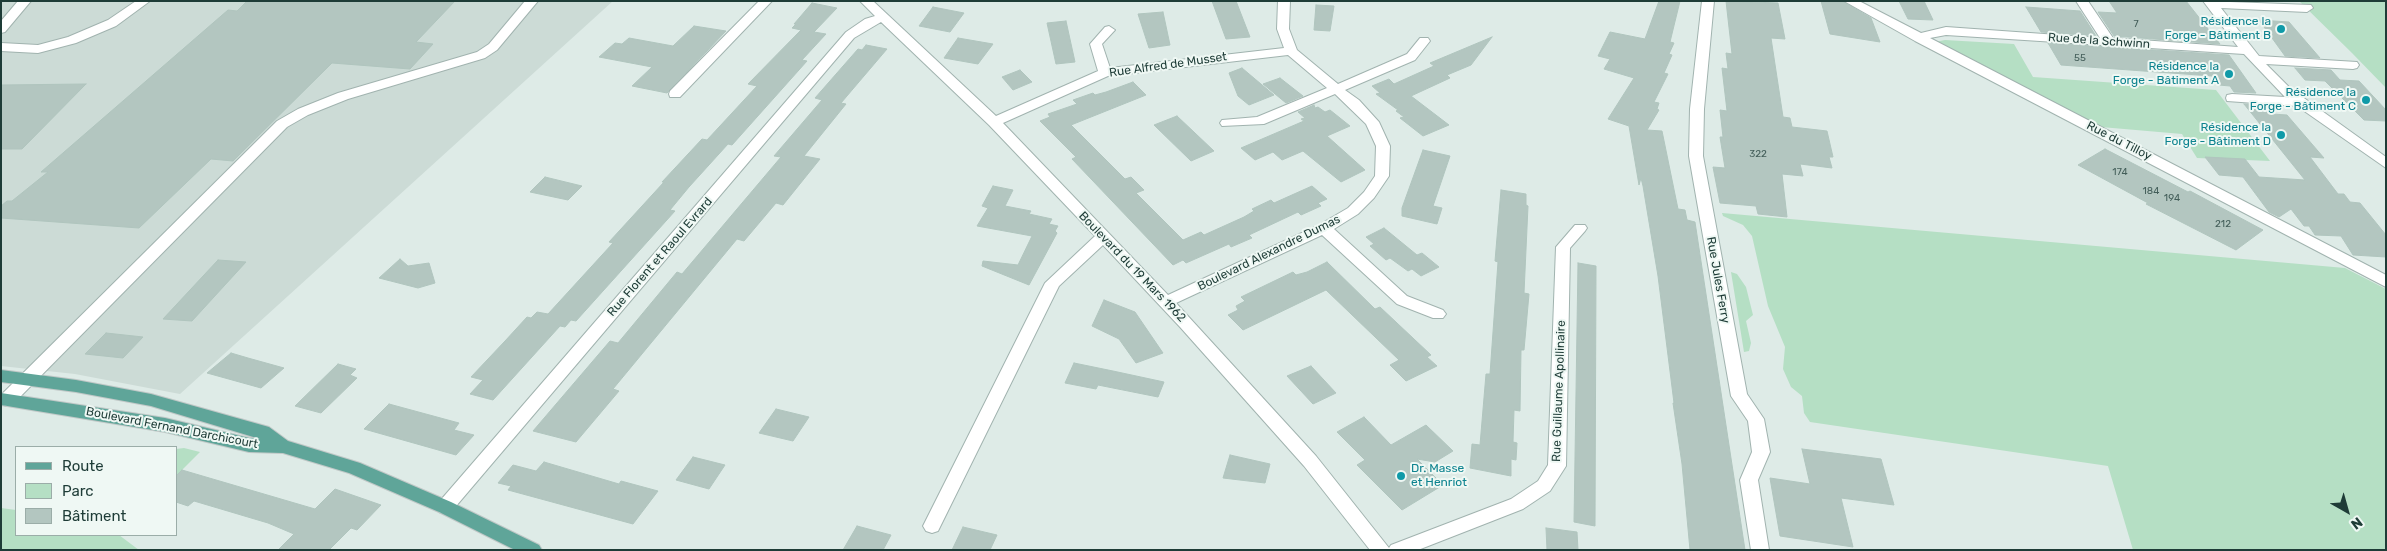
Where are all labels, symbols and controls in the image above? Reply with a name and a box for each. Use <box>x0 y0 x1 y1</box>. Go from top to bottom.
place label: Résidence la Forge - Bâtiment B <box>2165 15 2271 43</box>
house number: 7 <box>2133 18 2139 30</box>
marker: Résidence la Forge - Bâtiment B <box>2275 23 2287 35</box>
street label: Rue de la Schwinn <box>2047 30 2151 52</box>
street label: Rue Alfred de Musset <box>1108 50 1228 80</box>
house number: 55 <box>2074 52 2086 64</box>
place label: Résidence la Forge - Bâtiment A <box>2113 60 2219 88</box>
marker: Résidence la Forge - Bâtiment A <box>2223 68 2235 80</box>
place label: Résidence la Forge - Bâtiment C <box>2250 86 2356 114</box>
marker: Résidence la Forge - Bâtiment C <box>2360 94 2372 106</box>
street label: Rue du Tilloy <box>2084 118 2154 164</box>
place label: Résidence la Forge - Bâtiment D <box>2165 121 2271 149</box>
marker: Résidence la Forge - Bâtiment D <box>2275 129 2287 141</box>
house number: 322 <box>1749 148 1767 160</box>
house number: 174 <box>2112 166 2128 178</box>
house number: 184 <box>2143 185 2159 197</box>
house number: 194 <box>2164 192 2180 204</box>
street label: Rue Florent et Raoul Evrard <box>604 195 716 319</box>
street label: Boulevard du 19 Mars 1962 <box>1075 209 1189 325</box>
street label: Boulevard Alexandre Dumas <box>1195 212 1343 294</box>
house number: 212 <box>2215 218 2231 230</box>
street label: Rue Jules Ferry <box>1703 236 1733 324</box>
street label: Rue Guillaume Apollinaire <box>1549 320 1569 462</box>
street label: Boulevard Fernand Darchicourt <box>85 404 259 452</box>
legend <box>15 446 178 536</box>
text: Route <box>62 457 104 475</box>
place label: Dr. Masse et Henriot <box>1411 462 1467 490</box>
marker: Dr. Masse et Henriot <box>1395 470 1407 482</box>
text: Parc <box>62 482 94 500</box>
north arrow <box>2322 486 2372 536</box>
text: Bâtiment <box>62 507 126 525</box>
text: N <box>2347 513 2366 533</box>

